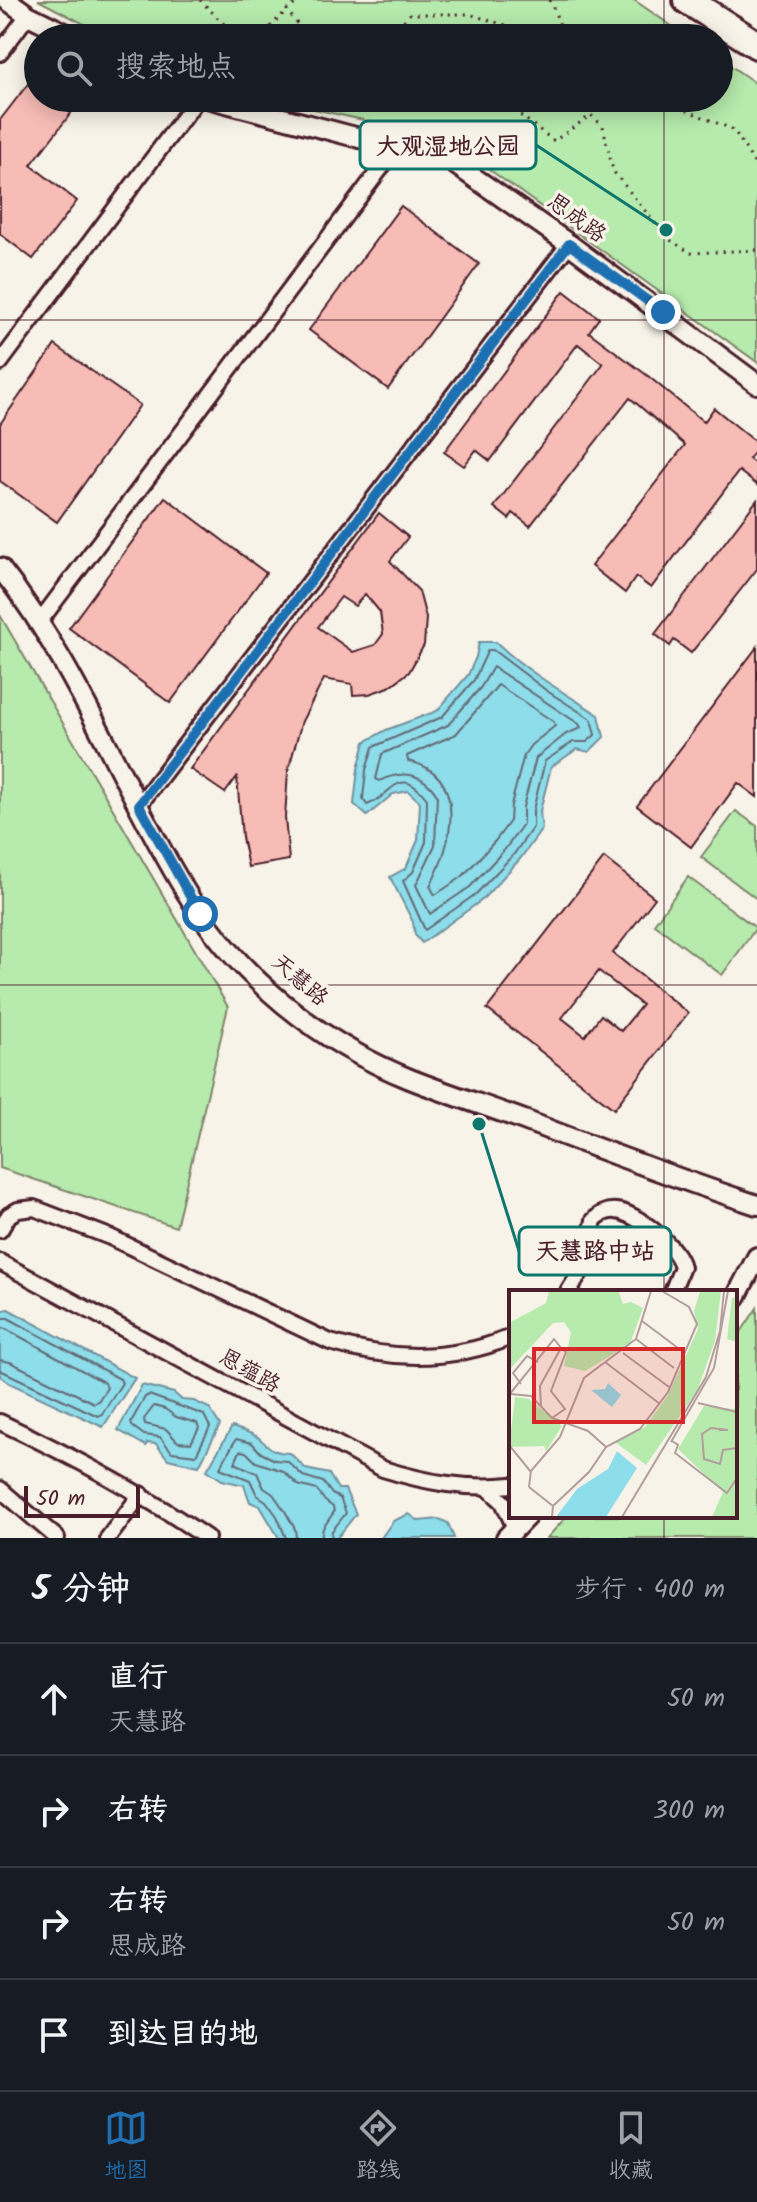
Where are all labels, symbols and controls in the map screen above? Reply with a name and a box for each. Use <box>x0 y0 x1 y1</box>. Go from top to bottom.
search box <box>24 24 733 112</box>
text: 搜索地点 <box>116 44 236 92</box>
icon: search <box>52 46 96 90</box>
callout: 大观湿地公园 <box>360 121 536 169</box>
text: 大观湿地公园 <box>376 128 520 167</box>
street label: 思成路 <box>539 185 613 253</box>
route end <box>645 294 681 330</box>
route start <box>182 896 218 932</box>
street label: 天慧路 <box>263 946 335 1016</box>
callout: 天慧路中站 <box>519 1227 671 1275</box>
text: 天慧路中站 <box>535 1233 655 1272</box>
inset map <box>509 1290 737 1518</box>
street label: 恩蕴路 <box>212 1341 286 1403</box>
scale bar <box>24 1482 140 1518</box>
text: 50 m <box>36 1482 85 1517</box>
text: 5 分钟 <box>32 1563 130 1617</box>
text: 步行 · 400 m <box>575 1569 725 1611</box>
text: 直行 <box>108 1654 168 1702</box>
icon: ahead <box>32 1677 76 1721</box>
text: 50 m <box>667 1678 725 1720</box>
text: 天慧路 <box>108 1702 186 1744</box>
text: 右转 <box>108 1787 168 1835</box>
icon: right <box>32 1789 76 1833</box>
text: 300 m <box>653 1790 725 1832</box>
text: 右转 <box>108 1878 168 1926</box>
icon: right <box>32 1901 76 1945</box>
text: 50 m <box>667 1902 725 1944</box>
text: 思成路 <box>108 1926 186 1968</box>
text: 到达目的地 <box>108 2011 258 2059</box>
icon: arrive <box>32 2013 76 2057</box>
tab: 地图 <box>104 2106 148 2189</box>
tab: 路线 <box>356 2106 401 2189</box>
tab: 收藏 <box>609 2106 653 2189</box>

